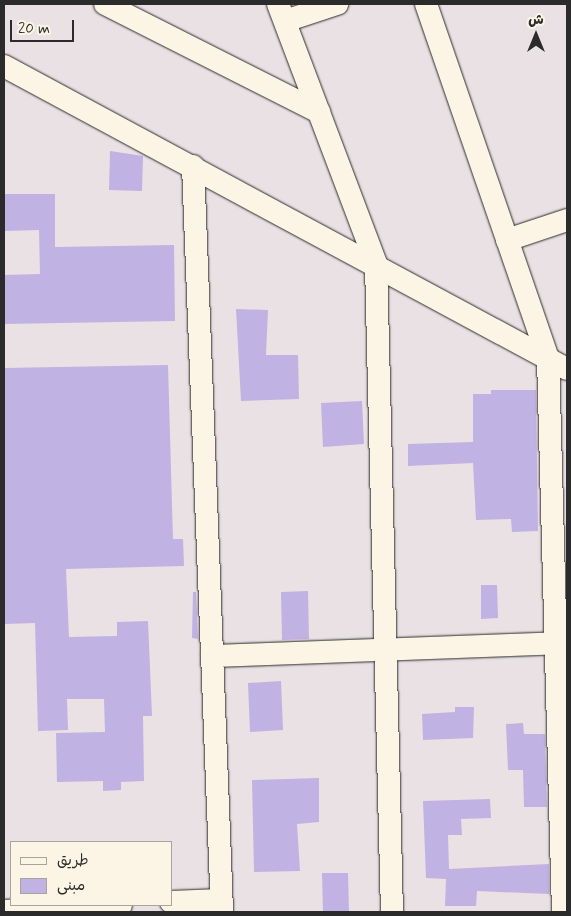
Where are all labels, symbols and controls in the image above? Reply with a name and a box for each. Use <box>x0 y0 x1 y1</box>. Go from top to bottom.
scale bar <box>12 10 76 42</box>
north arrow <box>511 10 561 60</box>
text: ش <box>528 11 544 29</box>
text: 20 m <box>18 19 50 39</box>
legend <box>10 841 172 906</box>
text: طريق <box>57 851 89 871</box>
text: مبنى <box>57 876 85 896</box>

